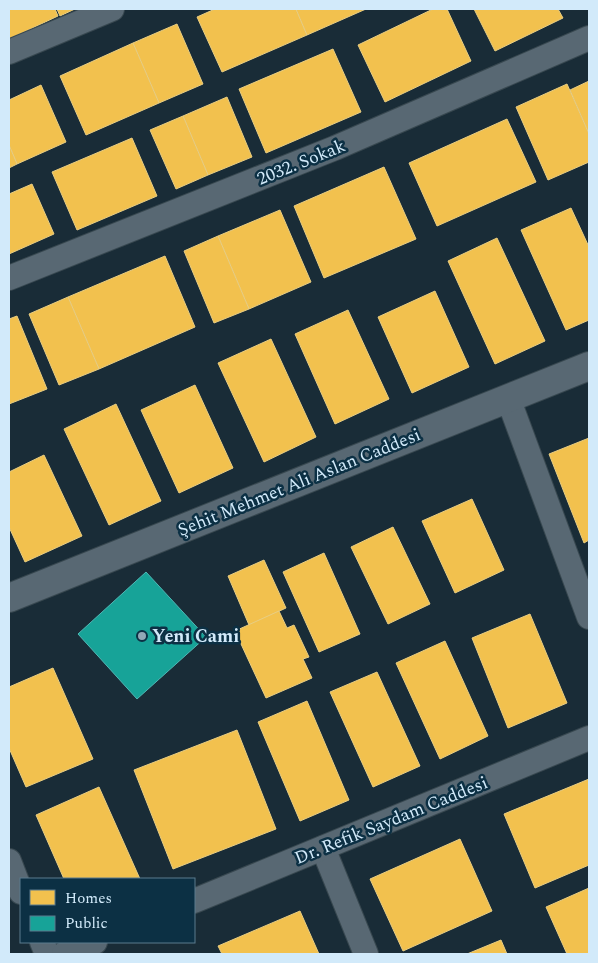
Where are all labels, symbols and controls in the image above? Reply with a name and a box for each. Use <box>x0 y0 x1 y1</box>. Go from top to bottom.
street label: 2032. Sokak <box>253 132 349 192</box>
street label: Şehit Mehmet Ali Aslan Caddesi <box>174 421 425 544</box>
place label: Yeni Cami <box>152 623 239 650</box>
marker: Yeni Cami <box>136 630 148 642</box>
street label: Dr. Refik Saydam Caddesi <box>290 769 492 872</box>
legend <box>20 878 195 943</box>
text: Homes <box>65 887 112 910</box>
text: Public <box>65 912 108 935</box>

